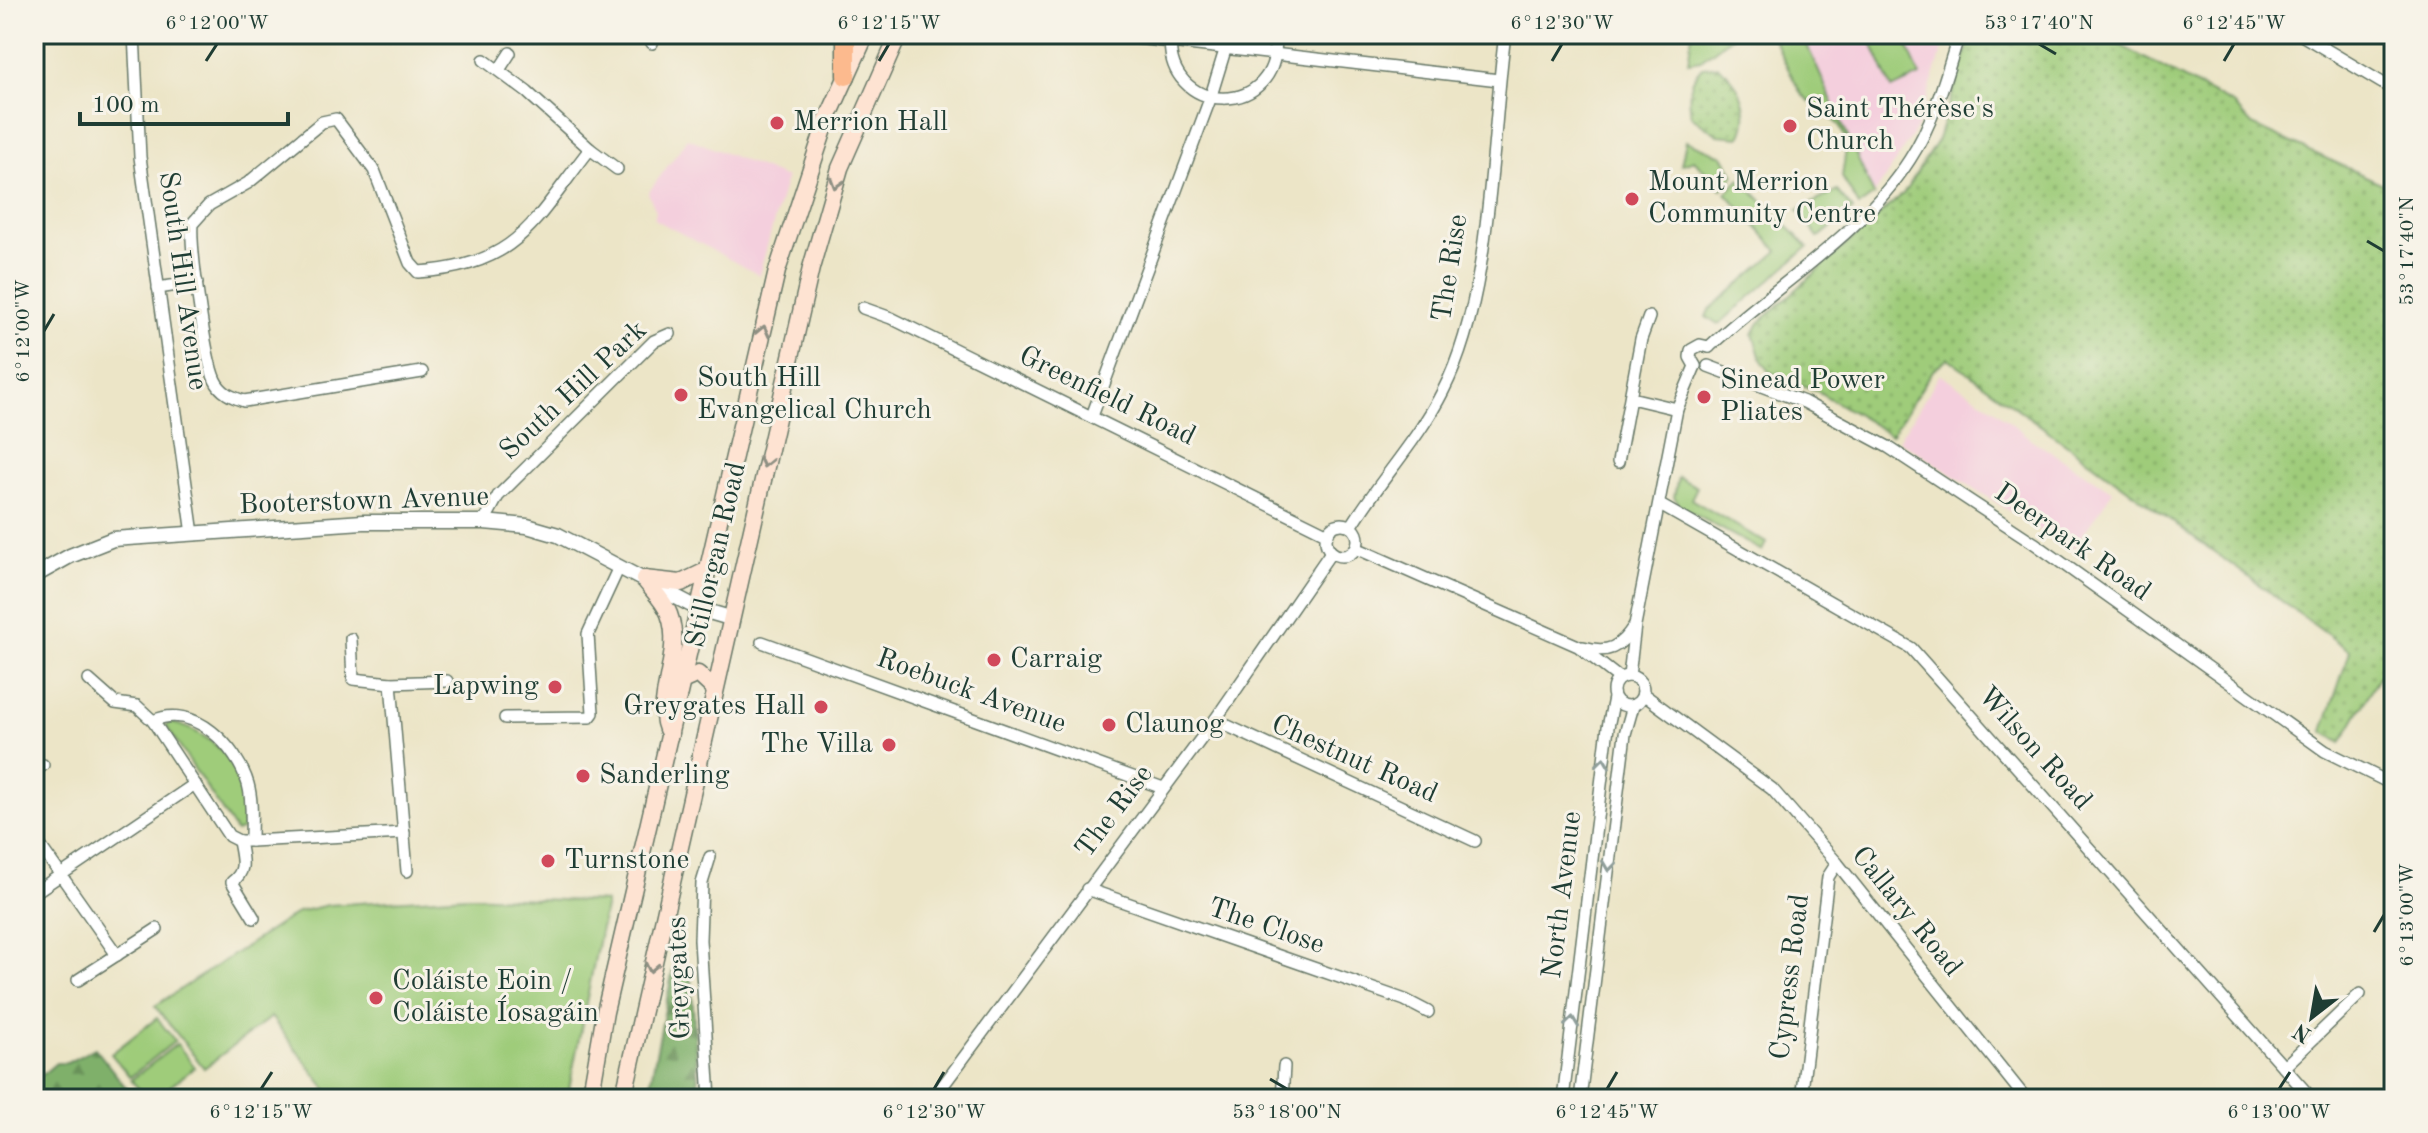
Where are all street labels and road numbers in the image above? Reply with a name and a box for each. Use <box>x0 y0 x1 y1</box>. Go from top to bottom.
street label: South Hill Avenue <box>153 170 211 392</box>
street label: The Rise <box>1429 212 1473 324</box>
street label: South Hill Park <box>495 316 653 466</box>
street label: Greenfield Road <box>1014 342 1200 452</box>
street label: Stillorgan Road <box>682 460 752 650</box>
street label: Deerpark Road <box>1989 479 2155 607</box>
street label: Booterstown Avenue <box>238 484 490 520</box>
street label: Roebuck Avenue <box>872 645 1070 739</box>
street label: Wilson Road <box>1972 682 2096 816</box>
street label: Chestnut Road <box>1267 711 1441 809</box>
street label: The Rise <box>1071 760 1159 864</box>
street label: North Avenue <box>1539 810 1587 980</box>
street label: Callary Road <box>1845 842 1967 982</box>
street label: Cypress Road <box>1767 892 1815 1062</box>
street label: The Close <box>1204 894 1328 960</box>
street label: Greygates <box>664 916 696 1040</box>

